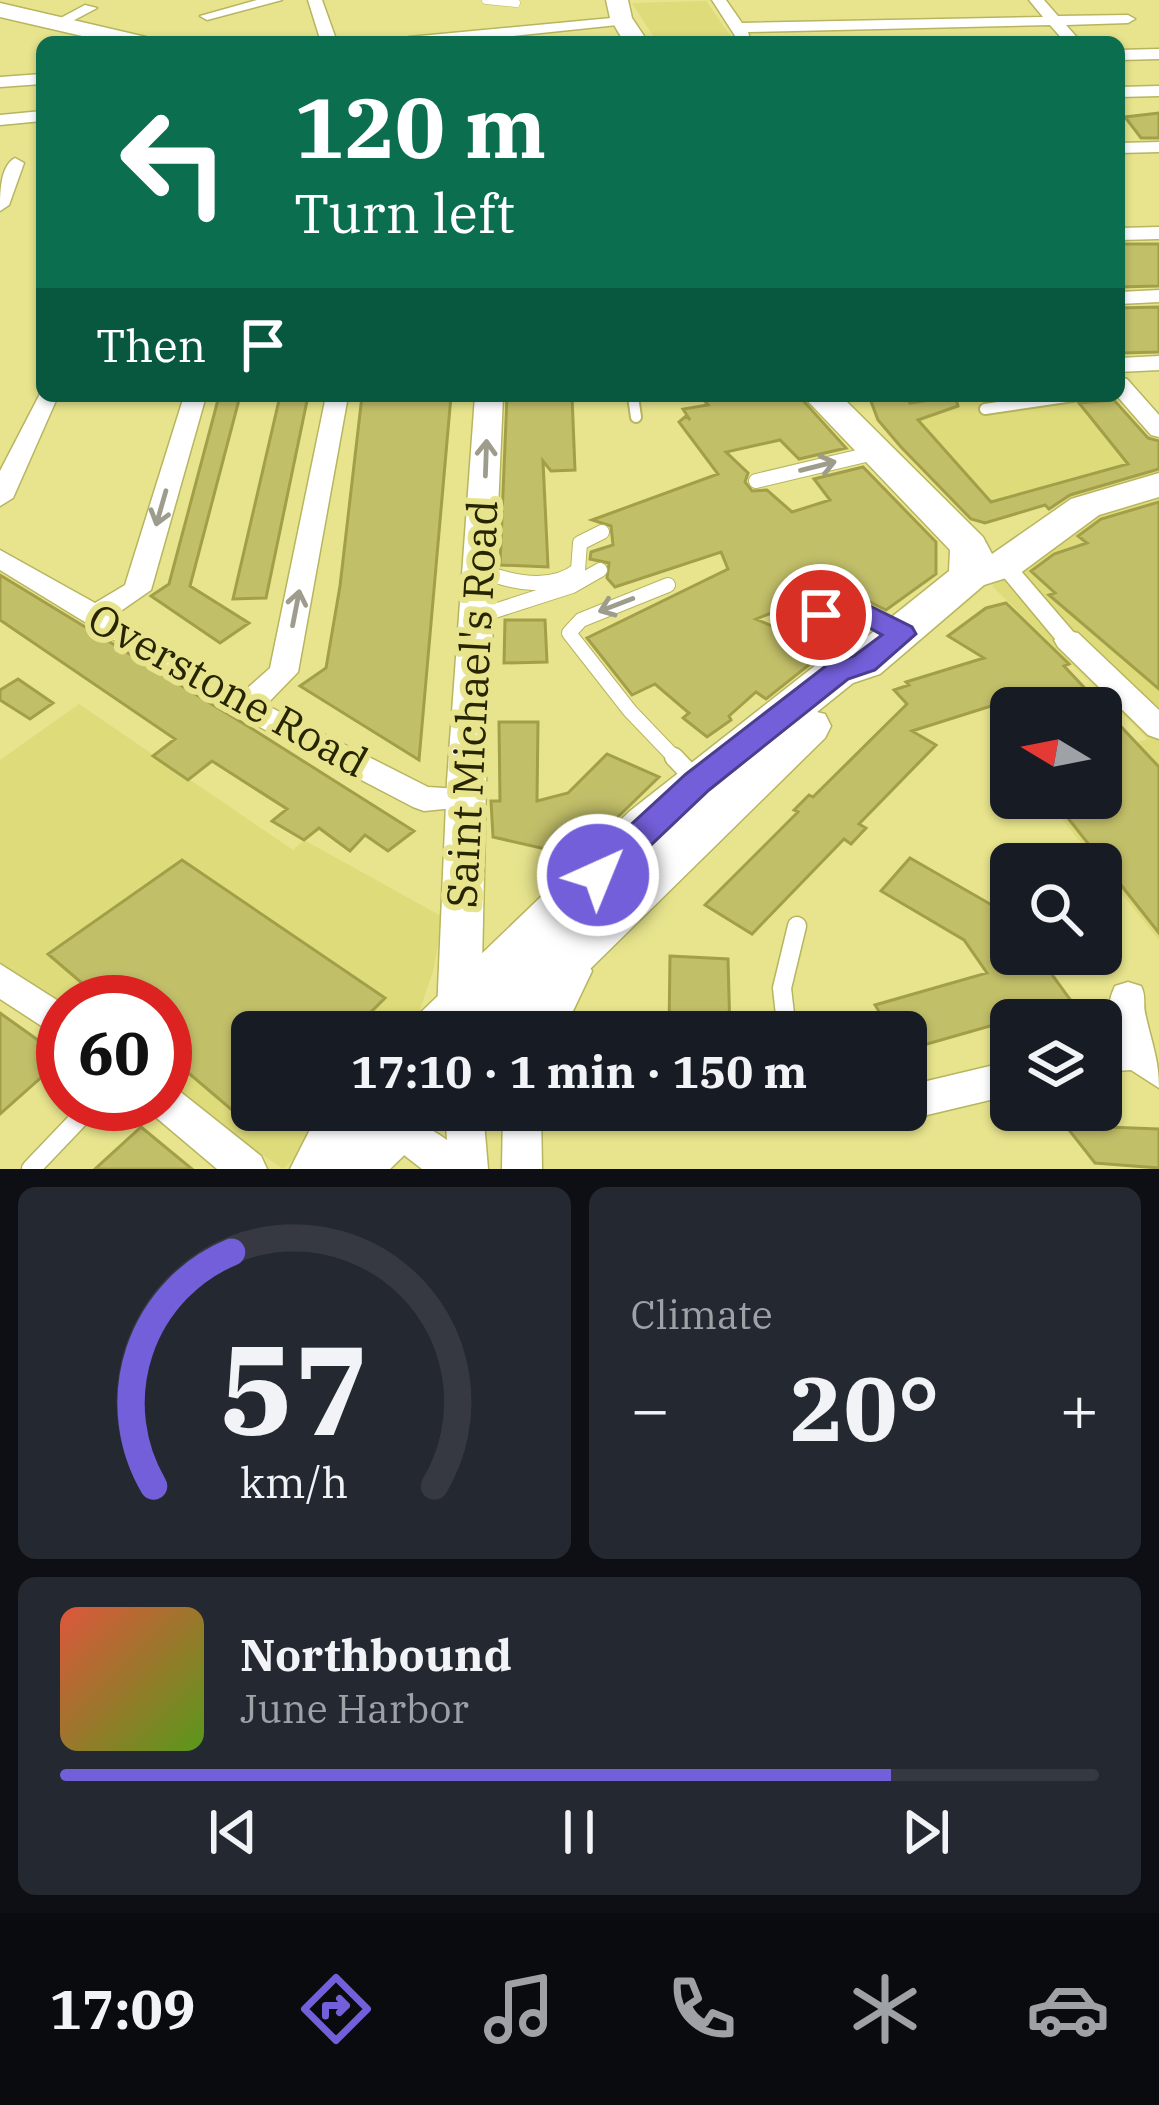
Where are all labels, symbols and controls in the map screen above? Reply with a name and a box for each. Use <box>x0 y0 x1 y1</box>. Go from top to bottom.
text: 120 m <box>294 72 546 181</box>
icon: left <box>96 84 252 240</box>
text: Turn left <box>294 178 515 248</box>
icon: arrive <box>230 312 296 378</box>
text: Then <box>96 316 206 374</box>
one-way arrow <box>475 439 498 478</box>
one-way arrow <box>799 454 837 476</box>
one-way arrow <box>149 488 171 526</box>
street label: Saint Michael's Road <box>433 499 510 909</box>
pin <box>770 564 872 666</box>
icon: arrive <box>788 582 854 648</box>
street label: Overstone Road <box>79 590 378 789</box>
one-way arrow <box>286 590 308 629</box>
one-way arrow <box>598 596 635 617</box>
north arrow <box>990 687 1122 819</box>
map controls <box>990 687 1122 1131</box>
position arrow <box>535 812 661 938</box>
button: search <box>990 843 1122 975</box>
speed limit sign: 60 <box>36 975 192 1131</box>
button: layers <box>990 999 1122 1131</box>
text: 17:10 · 1 min · 150 m <box>351 1042 807 1100</box>
text: Climate <box>631 1289 773 1340</box>
text: 57 <box>219 1307 369 1469</box>
text: 20° <box>790 1349 940 1466</box>
text: − <box>631 1365 670 1451</box>
text: + <box>1059 1365 1099 1451</box>
text: km/h <box>240 1454 348 1510</box>
text: Northbound <box>240 1625 512 1683</box>
text: June Harbor <box>240 1683 469 1734</box>
icon: previous <box>200 1799 266 1865</box>
icon: pause <box>546 1799 612 1865</box>
icon: next <box>893 1799 959 1865</box>
icon: directions <box>294 1967 378 2051</box>
icon: music <box>477 1967 561 2051</box>
icon: phone <box>660 1967 744 2051</box>
icon: climate <box>843 1967 927 2051</box>
icon: car <box>1026 1967 1110 2051</box>
text: 17:09 <box>49 1974 195 2044</box>

